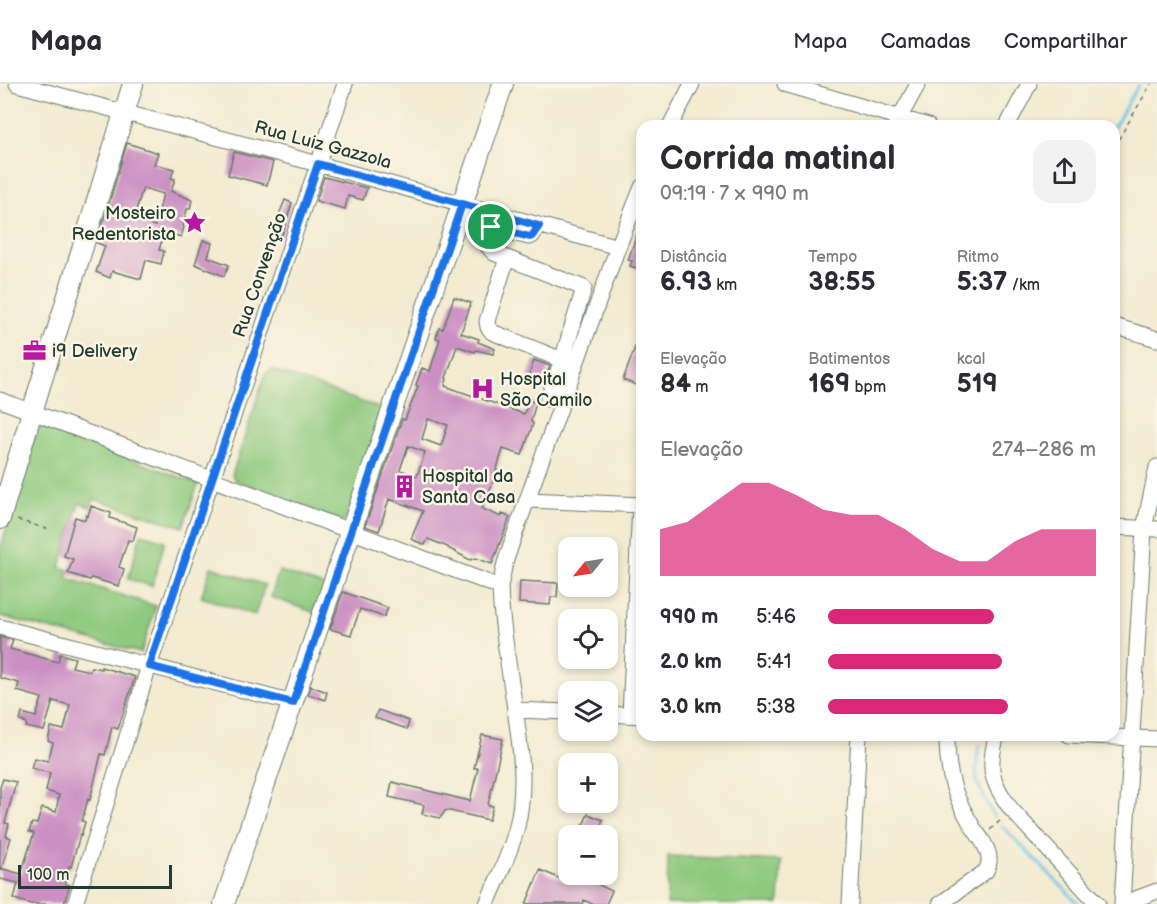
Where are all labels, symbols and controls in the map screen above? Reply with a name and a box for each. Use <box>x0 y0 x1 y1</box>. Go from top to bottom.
text: Mapa <box>30 25 102 58</box>
text: Mapa <box>793 29 847 54</box>
text: Camadas <box>880 29 971 54</box>
text: Compartilhar <box>1004 29 1127 54</box>
street label: Rua Luiz Gazzola <box>252 117 394 173</box>
text: Corrida matinal <box>660 139 896 179</box>
button: share <box>1033 140 1096 203</box>
text: 09:19 · 7 × 990 m <box>660 182 809 206</box>
pin <box>465 201 516 252</box>
place label: Mosteiro Redentorista <box>71 203 176 245</box>
place icon: Mosteiro Redentorista <box>181 210 207 236</box>
street label: Rua Convenção <box>229 210 291 340</box>
icon: arrive <box>474 210 507 243</box>
text: Distância <box>660 248 727 267</box>
text: Tempo <box>808 248 857 267</box>
text: Ritmo <box>957 248 999 267</box>
text: 6.93 <box>660 267 712 298</box>
text: 38:55 <box>808 267 875 298</box>
text: 5:37 <box>957 267 1007 298</box>
text: km <box>712 276 737 295</box>
text: /km <box>1007 276 1040 295</box>
office icon: i9 Delivery <box>21 338 47 364</box>
place label: i9 Delivery <box>52 341 138 362</box>
text: Elevação <box>660 350 727 369</box>
text: Batimentos <box>808 350 890 369</box>
text: kcal <box>957 350 985 369</box>
place label: Hospital São Camilo <box>500 369 592 411</box>
text: 84 <box>660 369 691 400</box>
text: 169 <box>808 369 850 400</box>
text: 519 <box>957 369 998 400</box>
hospital icon: Hospital São Camilo <box>469 376 495 402</box>
text: m <box>691 378 709 397</box>
text: bpm <box>850 378 886 397</box>
text: Elevação <box>660 438 743 462</box>
text: 274–286 m <box>991 438 1096 462</box>
place label: Hospital da Santa Casa <box>422 466 515 508</box>
building icon: Hospital da Santa Casa <box>391 473 417 499</box>
north arrow <box>558 537 618 597</box>
map controls <box>558 537 618 885</box>
text: 990 m <box>660 605 718 629</box>
text: 5:46 <box>756 605 796 629</box>
button: locate <box>558 609 618 669</box>
text: 2.0 km <box>660 650 722 674</box>
text: 5:41 <box>756 650 791 674</box>
button: layers <box>558 681 618 741</box>
text: 3.0 km <box>660 695 721 719</box>
text: 5:38 <box>756 695 795 719</box>
button: + <box>558 753 618 813</box>
button: − <box>558 825 618 885</box>
scale bar <box>18 862 172 890</box>
text: 100 m <box>27 866 70 885</box>

